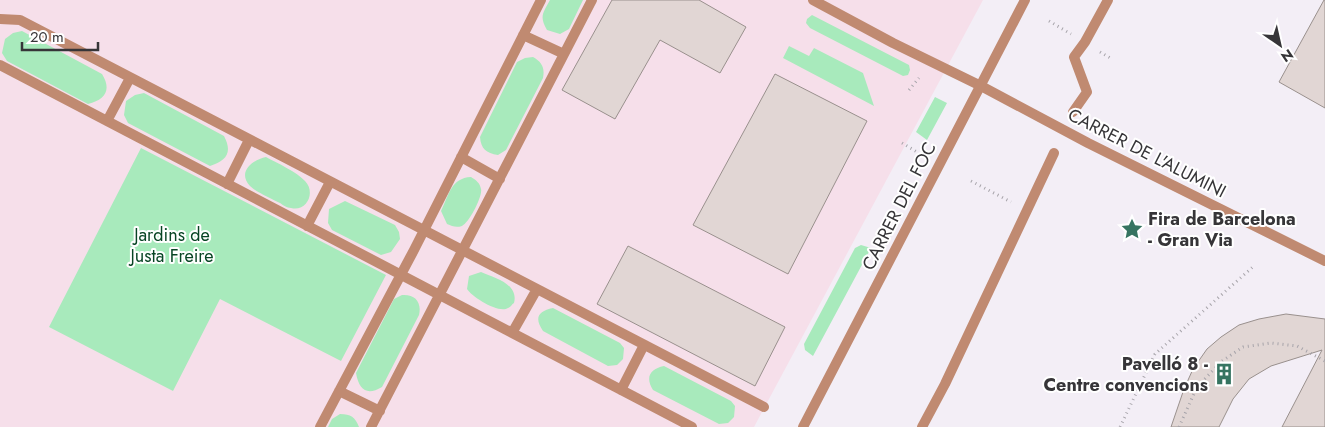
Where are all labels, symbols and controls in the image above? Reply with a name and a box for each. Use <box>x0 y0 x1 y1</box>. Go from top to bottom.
scale bar <box>22 20 99 52</box>
north arrow <box>1255 20 1305 70</box>
text: 20 m <box>30 26 64 48</box>
text: N <box>1277 44 1297 67</box>
street label: CARRER DE L'ALUMINI <box>1063 102 1231 204</box>
street label: CARRER DEL FOC <box>855 137 943 275</box>
place label: Fira de Barcelona - Gran Via <box>1148 206 1296 253</box>
place icon: Fira de Barcelona - Gran Via <box>1119 216 1145 242</box>
park label: Jardins de Justa Freire <box>128 222 214 269</box>
place label: Pavelló 8 - Centre convencions <box>1043 351 1208 398</box>
building icon: Pavelló 8 - Centre convencions <box>1211 361 1237 387</box>

